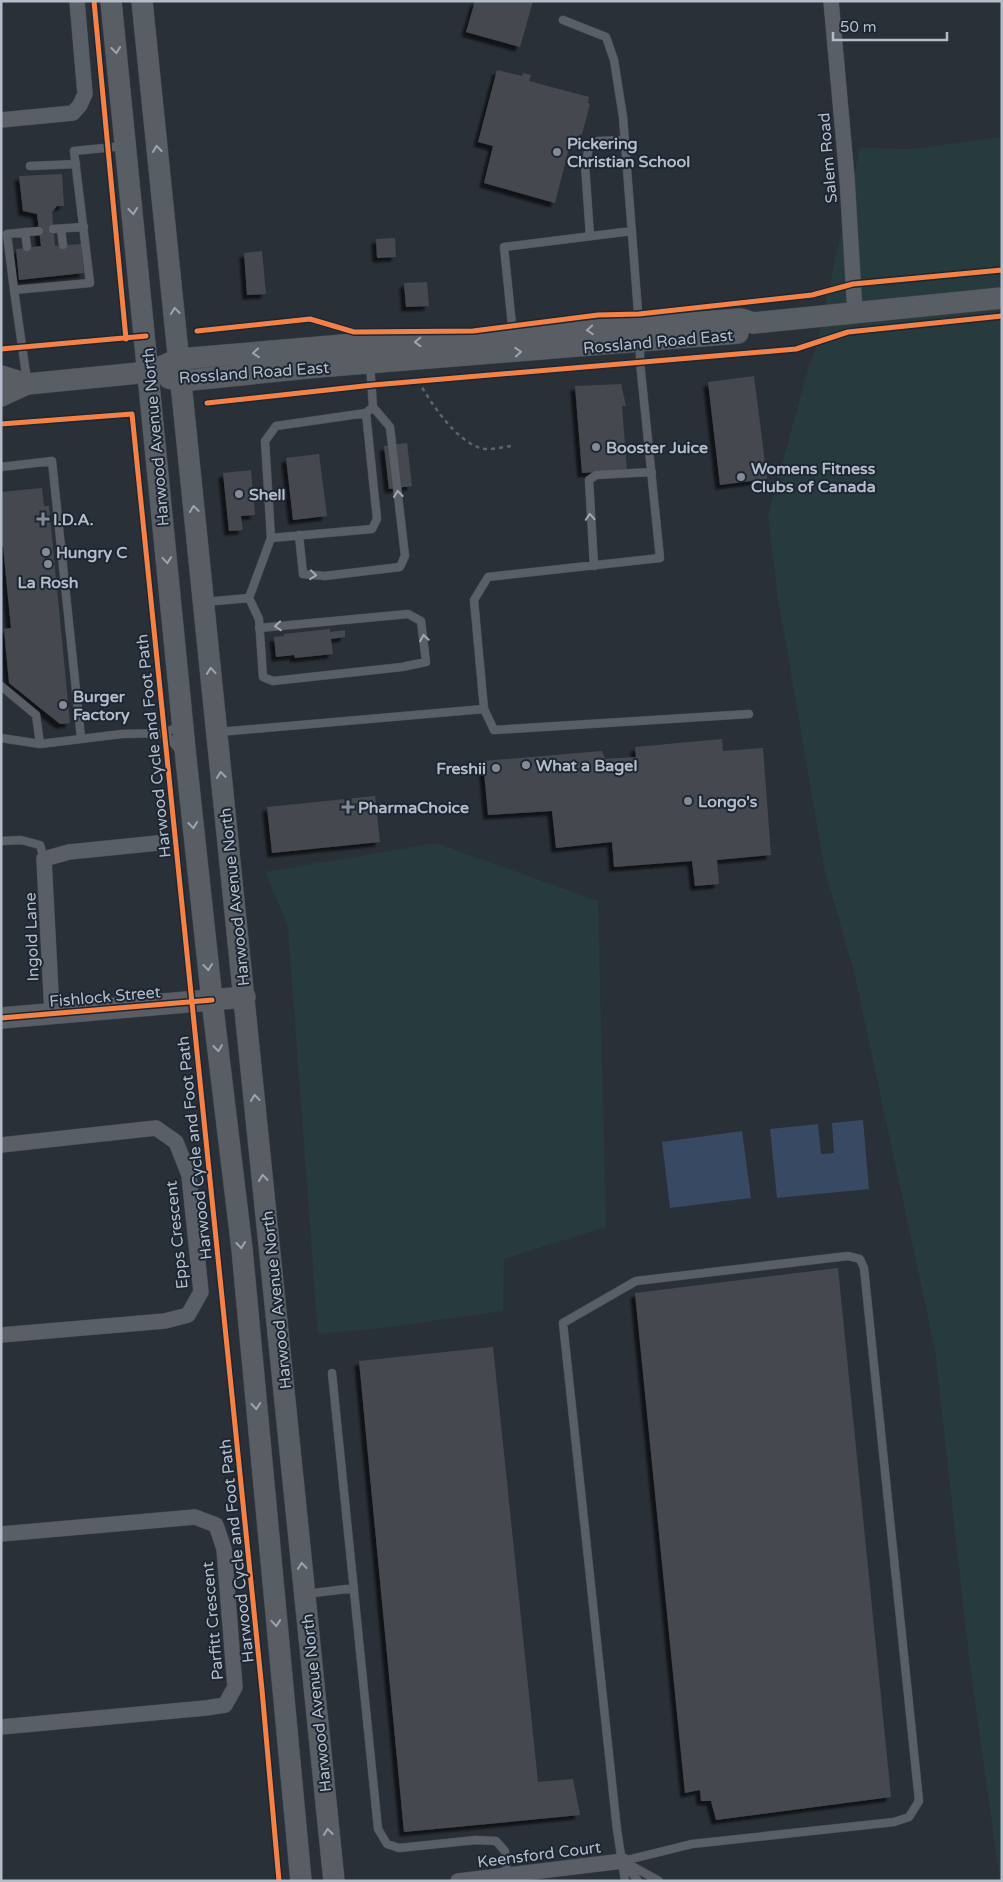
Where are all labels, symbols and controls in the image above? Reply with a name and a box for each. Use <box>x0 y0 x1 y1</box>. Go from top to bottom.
scale bar <box>833 10 947 42</box>
text: 50 m <box>840 18 877 36</box>
one-way arrow <box>110 46 121 54</box>
street label: Salem Road <box>814 112 842 204</box>
place label: Pickering Christian School <box>567 134 690 172</box>
one-way arrow <box>152 145 163 153</box>
marker: Pickering Christian School <box>551 146 563 158</box>
one-way arrow <box>127 208 138 216</box>
one-way arrow <box>170 307 181 315</box>
street label: Rossland Road East <box>582 325 734 359</box>
one-way arrow <box>586 325 594 336</box>
one-way arrow <box>414 336 422 347</box>
street label: Harwood Avenue North <box>138 347 174 527</box>
one-way arrow <box>252 347 260 358</box>
one-way arrow <box>514 347 522 358</box>
street label: Rossland Road East <box>178 358 330 388</box>
place label: Booster Juice <box>606 438 708 458</box>
marker: Booster Juice <box>590 441 602 453</box>
place label: Womens Fitness Clubs of Canada <box>751 459 876 497</box>
marker: Womens Fitness Clubs of Canada <box>735 471 747 483</box>
place label: Shell <box>249 485 286 505</box>
marker: Shell <box>233 488 245 500</box>
one-way arrow <box>393 490 404 498</box>
one-way arrow <box>189 505 200 513</box>
place label: I.D.A. <box>53 510 94 530</box>
marker: I.D.A. <box>37 513 49 525</box>
one-way arrow <box>585 513 596 521</box>
place label: Hungry C <box>56 543 127 563</box>
marker: Hungry C <box>40 546 52 558</box>
one-way arrow <box>161 556 172 564</box>
marker: La Rosh <box>42 558 54 570</box>
one-way arrow <box>309 569 317 580</box>
place label: La Rosh <box>18 573 78 593</box>
one-way arrow <box>274 620 282 631</box>
street label: Harwood Cycle and Foot Path <box>132 633 176 859</box>
one-way arrow <box>419 634 429 643</box>
one-way arrow <box>206 667 217 675</box>
place label: Burger Factory <box>73 687 130 725</box>
marker: Burger Factory <box>57 699 69 711</box>
place label: What a Bagel <box>536 756 637 776</box>
place label: Freshii <box>436 759 486 779</box>
marker: What a Bagel <box>520 759 532 771</box>
marker: Freshii <box>490 762 502 774</box>
one-way arrow <box>216 771 227 779</box>
place label: Longo's <box>698 792 758 812</box>
marker: Longo's <box>682 795 694 807</box>
place label: PharmaChoice <box>358 798 469 818</box>
marker: PharmaChoice <box>342 801 354 813</box>
street label: Harwood Avenue North <box>216 807 254 987</box>
one-way arrow <box>187 821 198 829</box>
street label: Ingold Lane <box>20 892 44 982</box>
one-way arrow <box>202 963 213 971</box>
street label: Fishlock Street <box>49 982 162 1012</box>
street label: Harwood Cycle and Foot Path <box>173 1035 217 1261</box>
one-way arrow <box>212 1045 223 1053</box>
one-way arrow <box>250 1094 261 1102</box>
one-way arrow <box>258 1174 269 1182</box>
street label: Epps Crescent <box>161 1180 193 1290</box>
street label: Harwood Avenue North <box>258 1210 296 1390</box>
one-way arrow <box>235 1241 246 1249</box>
one-way arrow <box>250 1403 261 1411</box>
street label: Harwood Cycle and Foot Path <box>215 1438 259 1664</box>
street label: Parfitt Crescent <box>198 1561 228 1681</box>
one-way arrow <box>297 1562 308 1570</box>
street label: Harwood Avenue North <box>298 1613 336 1793</box>
one-way arrow <box>270 1620 281 1628</box>
one-way arrow <box>323 1828 334 1836</box>
street label: Keensford Court <box>476 1837 602 1872</box>

